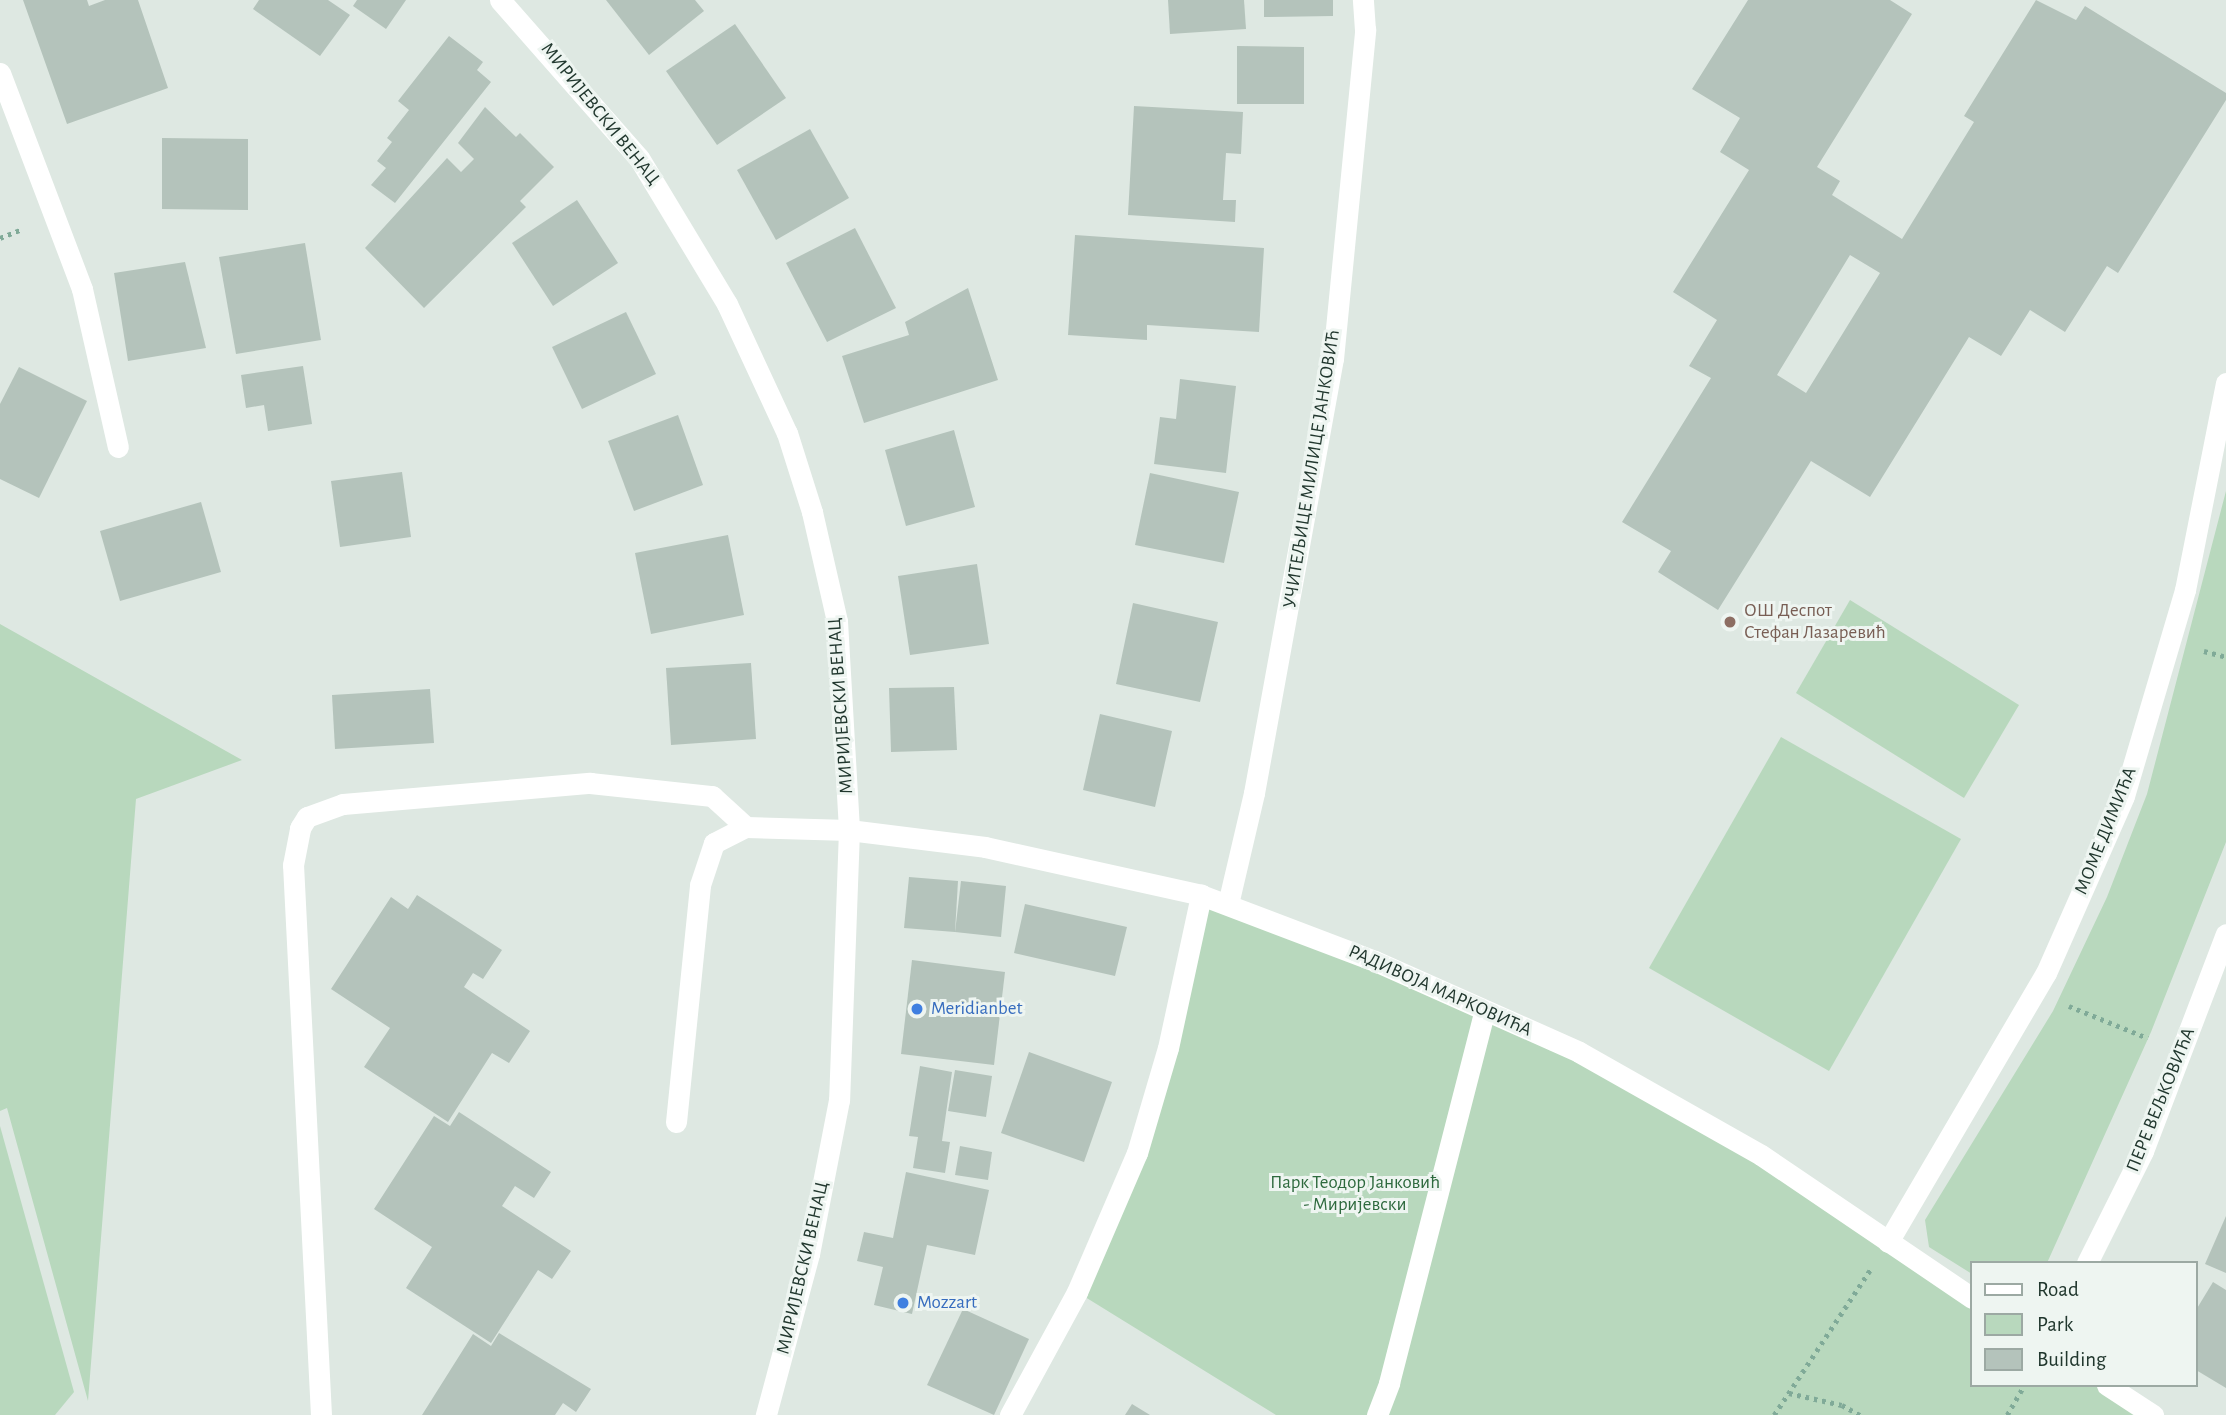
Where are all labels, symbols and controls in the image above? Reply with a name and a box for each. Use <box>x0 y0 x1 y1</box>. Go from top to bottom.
street label: МИРИЈЕВСКИ ВЕНАЦ <box>536 38 664 190</box>
street label: УЧИТЕЉИЦЕ МИЛИЦЕ ЈАНКОВИЋ <box>1279 328 1345 610</box>
place label: ОШ Деспот Стефан Лазаревић <box>1744 600 1886 644</box>
marker: ОШ Деспот Стефан Лазаревић <box>1722 614 1738 630</box>
street label: МИРИЈЕВСКИ ВЕНАЦ <box>823 617 859 795</box>
street label: МОМЕ ДИМИЋА <box>2070 764 2142 898</box>
street label: РАДИВОЈА МАРКОВИЋА <box>1345 940 1535 1042</box>
place label: Meridianbet <box>931 998 1023 1020</box>
marker: Meridianbet <box>909 1001 925 1017</box>
street label: ПЕРЕ ВЕЉКОВИЋА <box>2122 1024 2200 1176</box>
park label: Парк Теодор Јанковић - Миријевски <box>1270 1172 1440 1216</box>
street label: МИРИЈЕВСКИ ВЕНАЦ <box>772 1179 834 1357</box>
legend <box>1970 1261 2198 1387</box>
text: Road <box>2037 1279 2079 1300</box>
place label: Mozzart <box>917 1292 977 1314</box>
marker: Mozzart <box>895 1295 911 1311</box>
text: Park <box>2037 1314 2073 1335</box>
text: Building <box>2037 1349 2106 1370</box>

